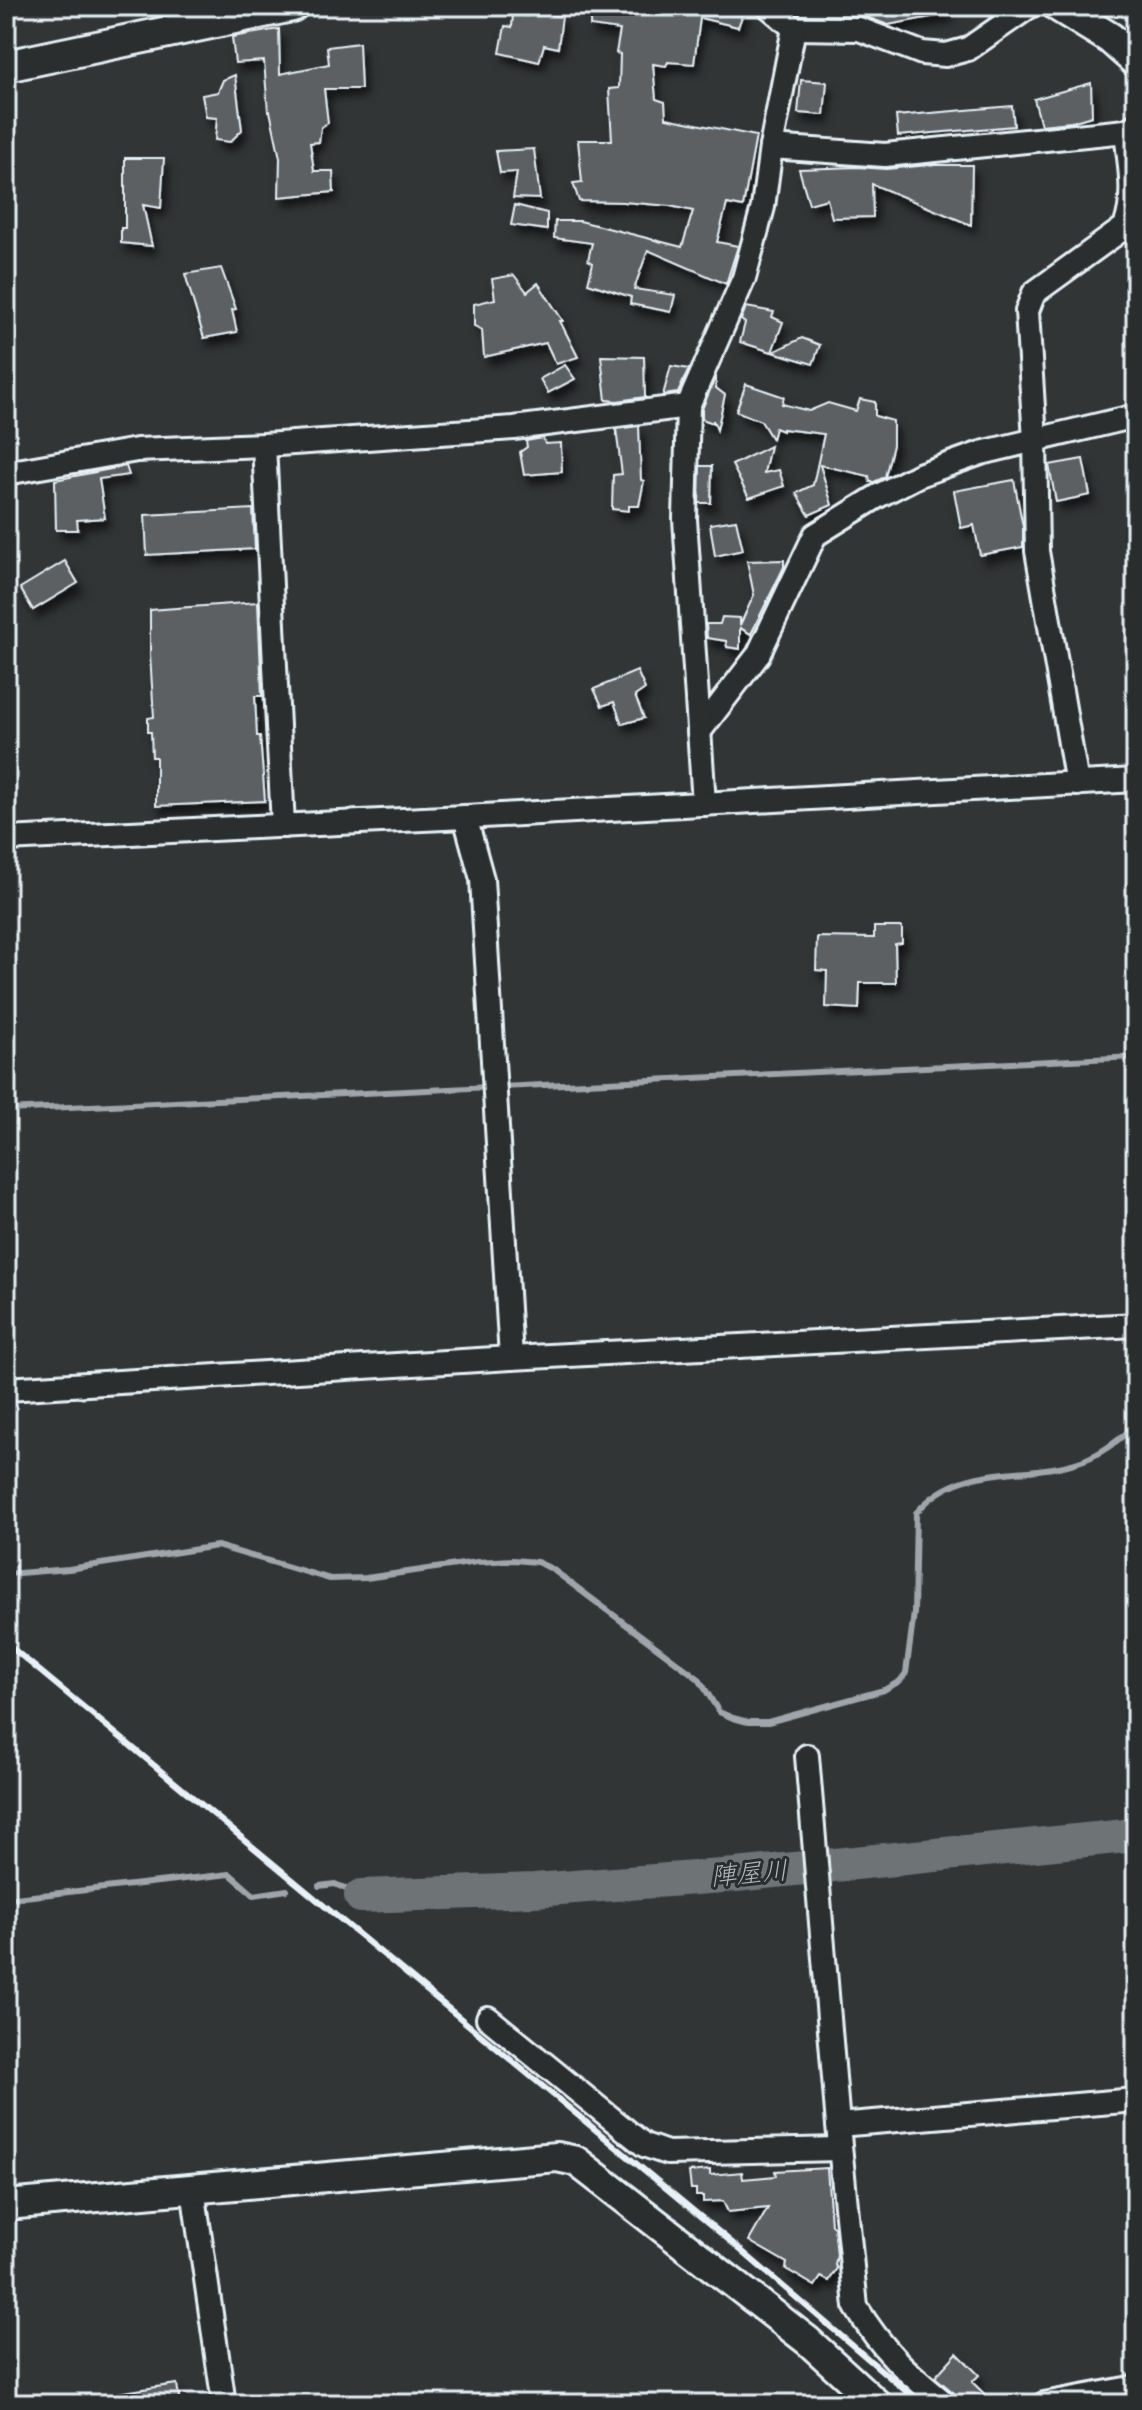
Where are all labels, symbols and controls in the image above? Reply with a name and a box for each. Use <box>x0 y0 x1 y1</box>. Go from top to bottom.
water label: 陣屋川 <box>709 1852 789 1892</box>

